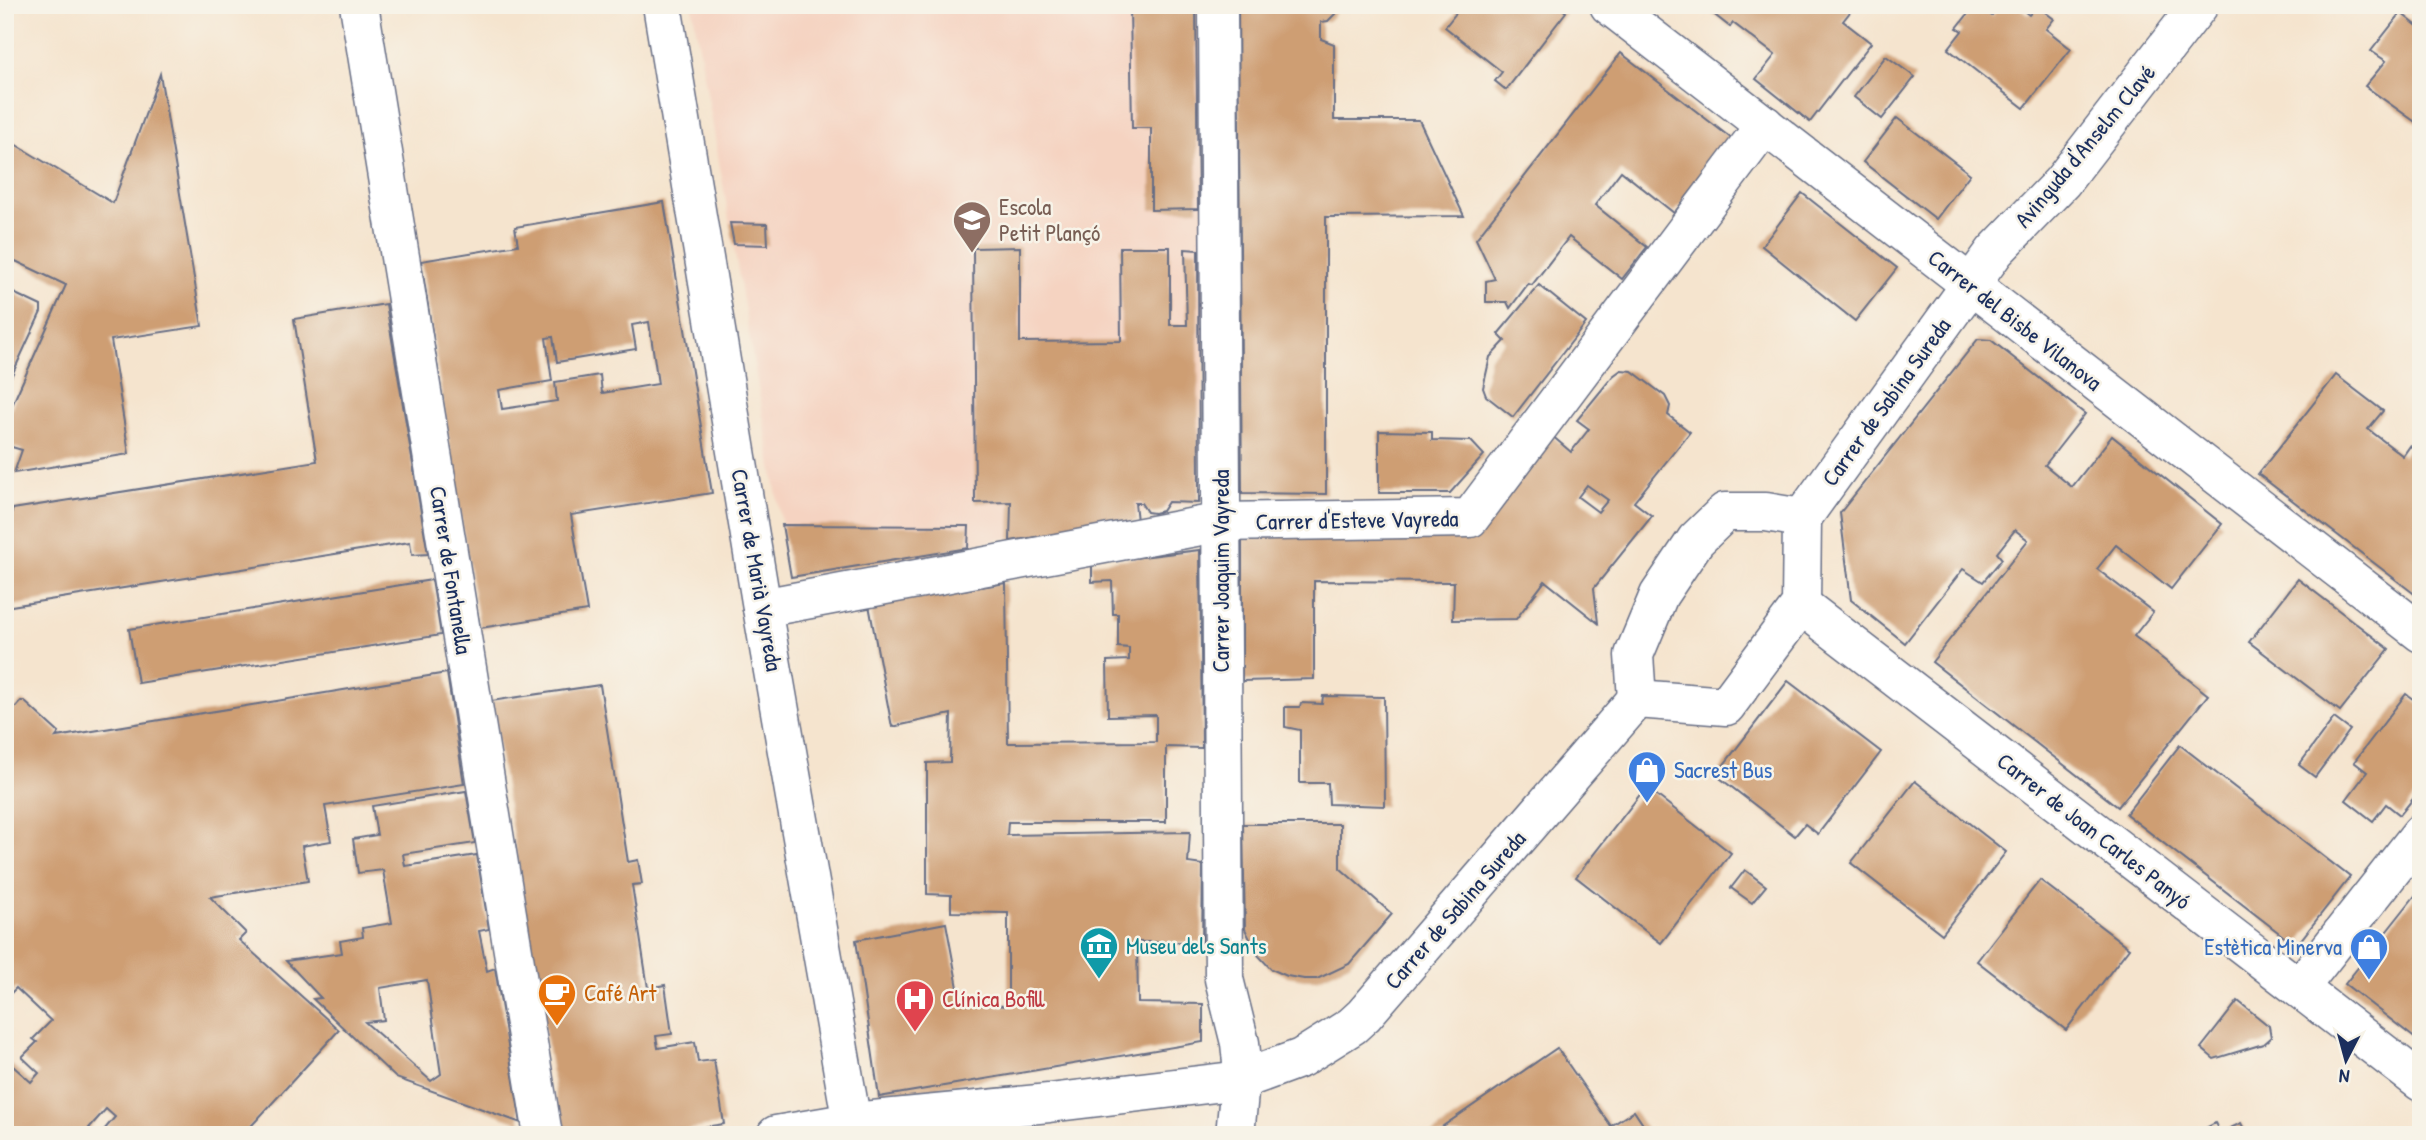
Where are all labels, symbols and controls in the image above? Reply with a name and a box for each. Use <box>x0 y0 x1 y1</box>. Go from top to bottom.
street label: Avinguda d'Anselm Clavé <box>2007 58 2162 234</box>
place label: Escola Petit Plançó <box>999 191 1100 248</box>
school or university icon: Escola Petit Plançó <box>951 199 993 254</box>
street label: Carrer del Bisbe Vilanova <box>1922 242 2109 397</box>
street label: Carrer de Sabina Sureda <box>1814 311 1957 492</box>
street label: Carrer de Marià Vayreda <box>724 466 791 673</box>
street label: Carrer Joaquim Vayreda <box>1205 469 1236 673</box>
street label: Carrer de Fontanella <box>423 484 480 656</box>
street label: Carrer d'Esteve Vayreda <box>1255 502 1459 537</box>
street label: Carrer de Joan Carles Panyó <box>1991 745 2198 916</box>
shop icon: Sacrest Bus <box>1626 749 1668 804</box>
place label: Sacrest Bus <box>1674 754 1772 785</box>
street label: Carrer de Sabina Sureda <box>1377 824 1532 996</box>
museum icon: Museu dels Sants <box>1078 925 1120 980</box>
shop icon: Estètica Minerva <box>2348 926 2390 981</box>
place label: Museu dels Sants <box>1126 930 1267 961</box>
place label: Estètica Minerva <box>2204 931 2342 962</box>
cafe icon: Café Art <box>536 972 578 1027</box>
place label: Café Art <box>584 977 657 1008</box>
hospital icon: Clínica Bofill <box>894 978 936 1033</box>
place label: Clínica Bofill <box>942 983 1046 1014</box>
north arrow <box>2310 1024 2380 1094</box>
text: N <box>2338 1063 2351 1090</box>

